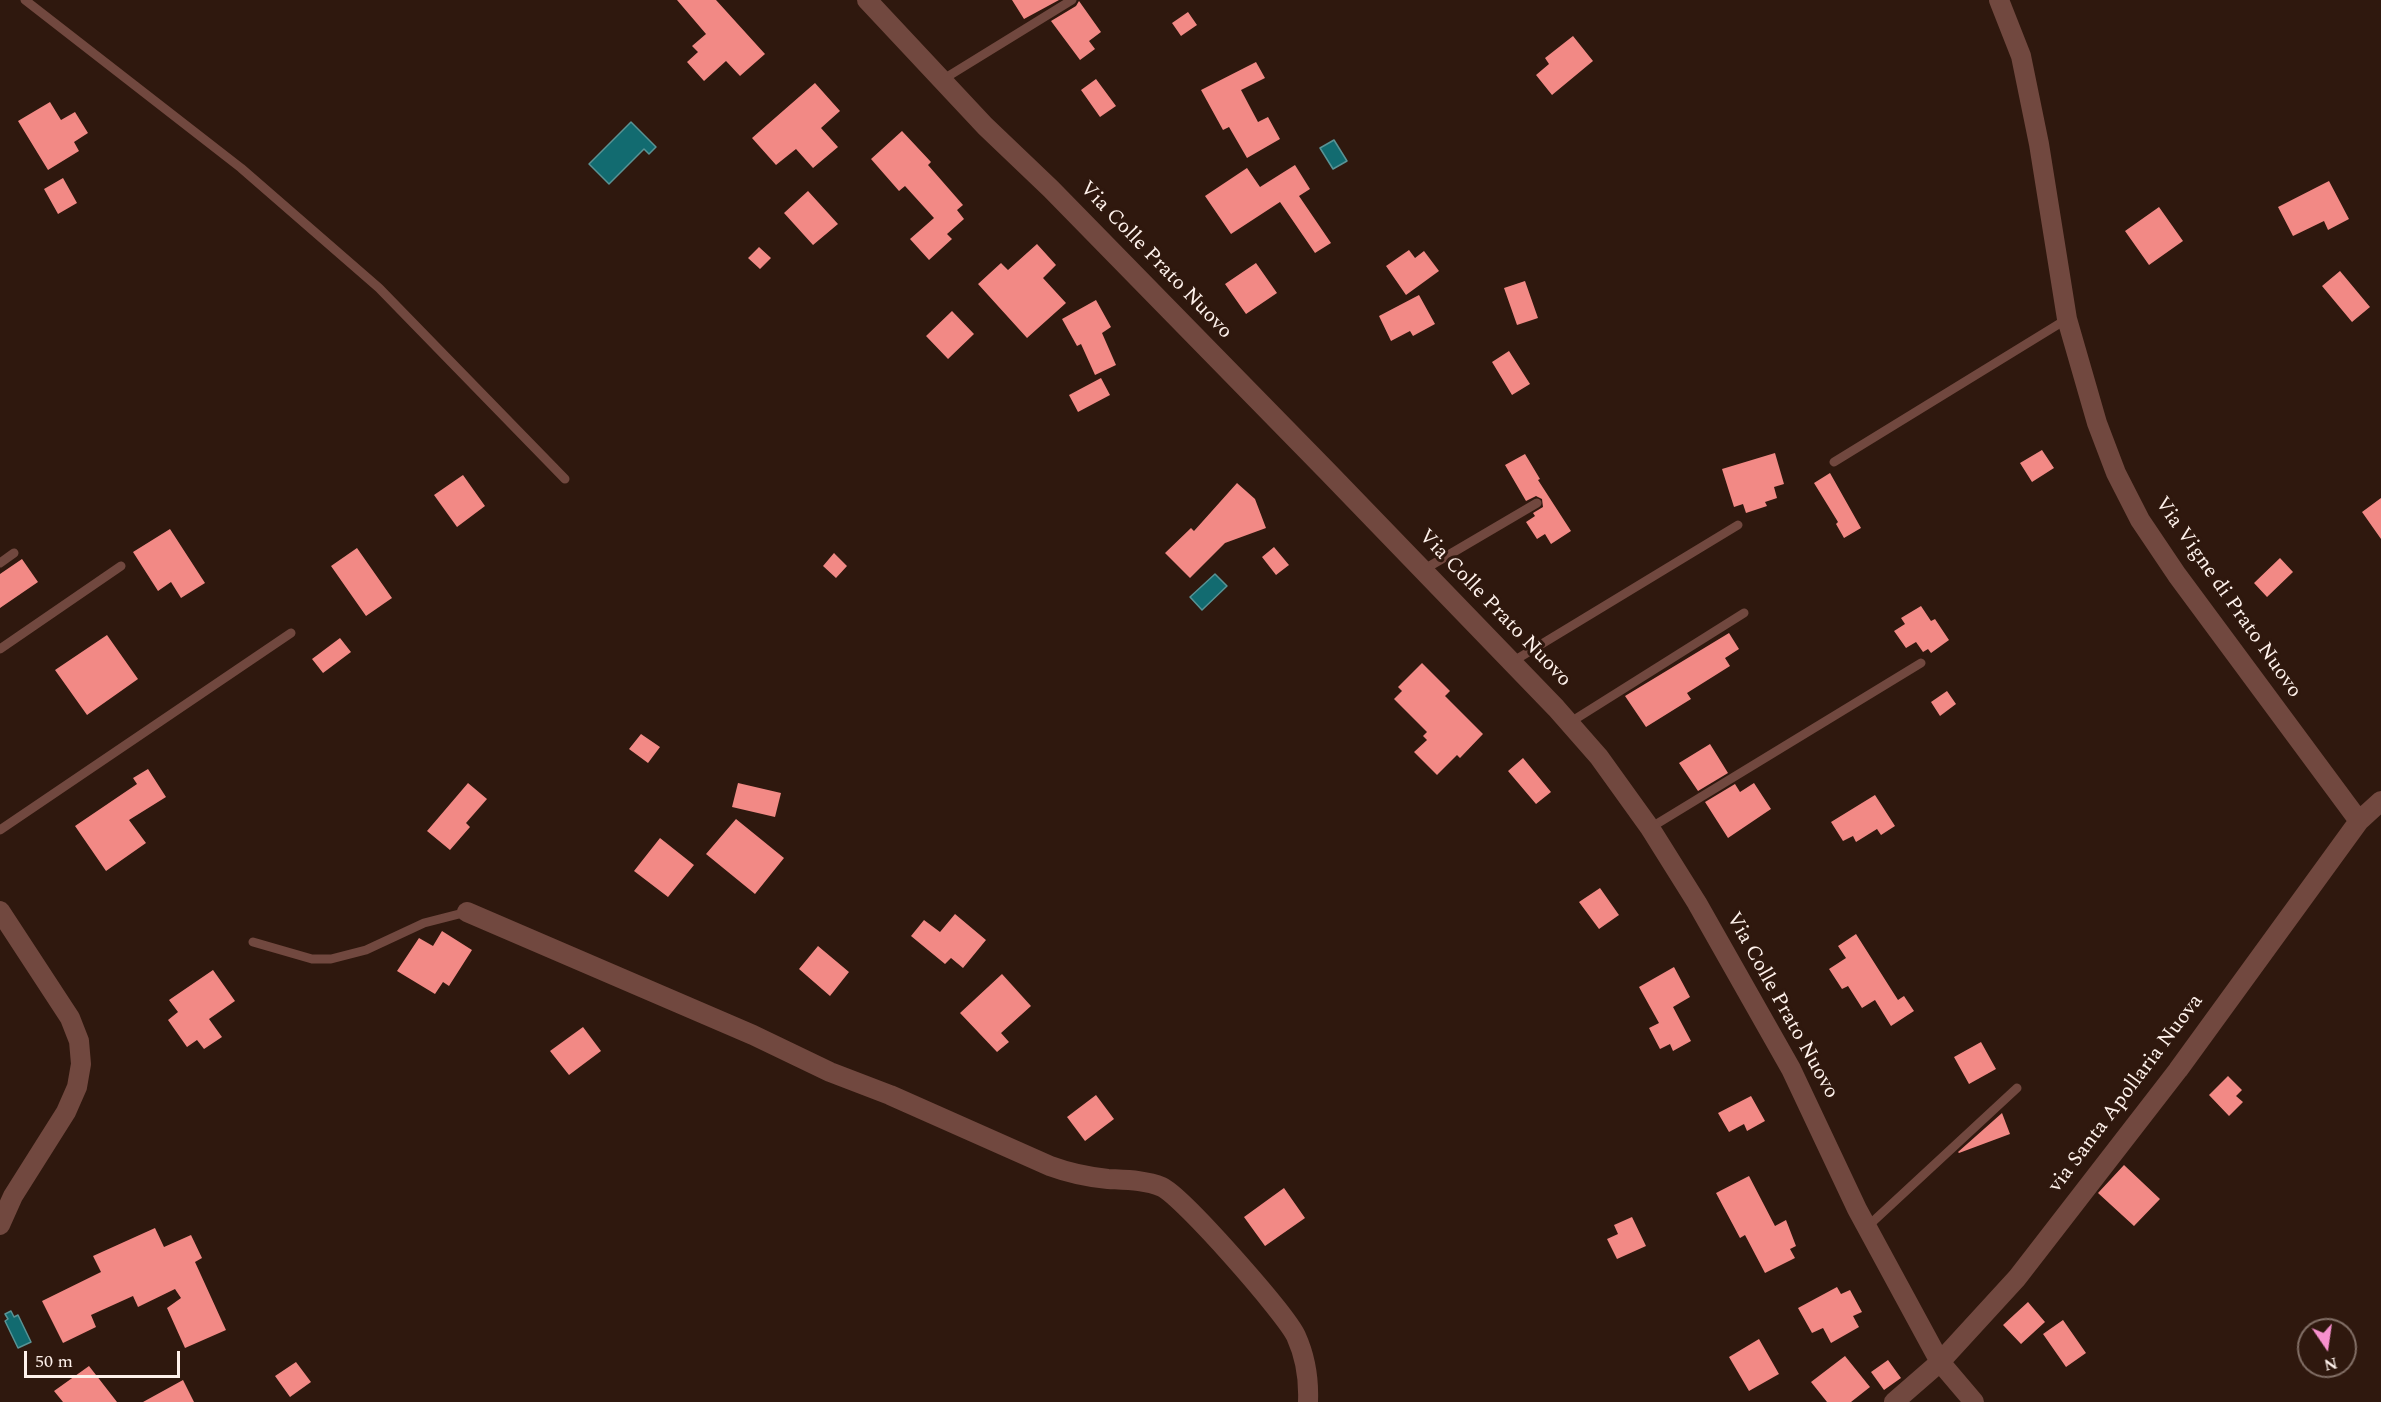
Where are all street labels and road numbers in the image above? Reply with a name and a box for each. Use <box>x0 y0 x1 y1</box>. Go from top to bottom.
street label: Via Colle Prato Nuovo <box>1073 177 1237 345</box>
street label: Via Vigne di Prato Nuovo <box>2148 493 2306 703</box>
street label: Via Colle Prato Nuovo <box>1412 525 1576 693</box>
street label: Via Colle Prato Nuovo <box>1719 908 1843 1104</box>
street label: via Santa Apollaria Nuova <box>2044 990 2210 1198</box>

